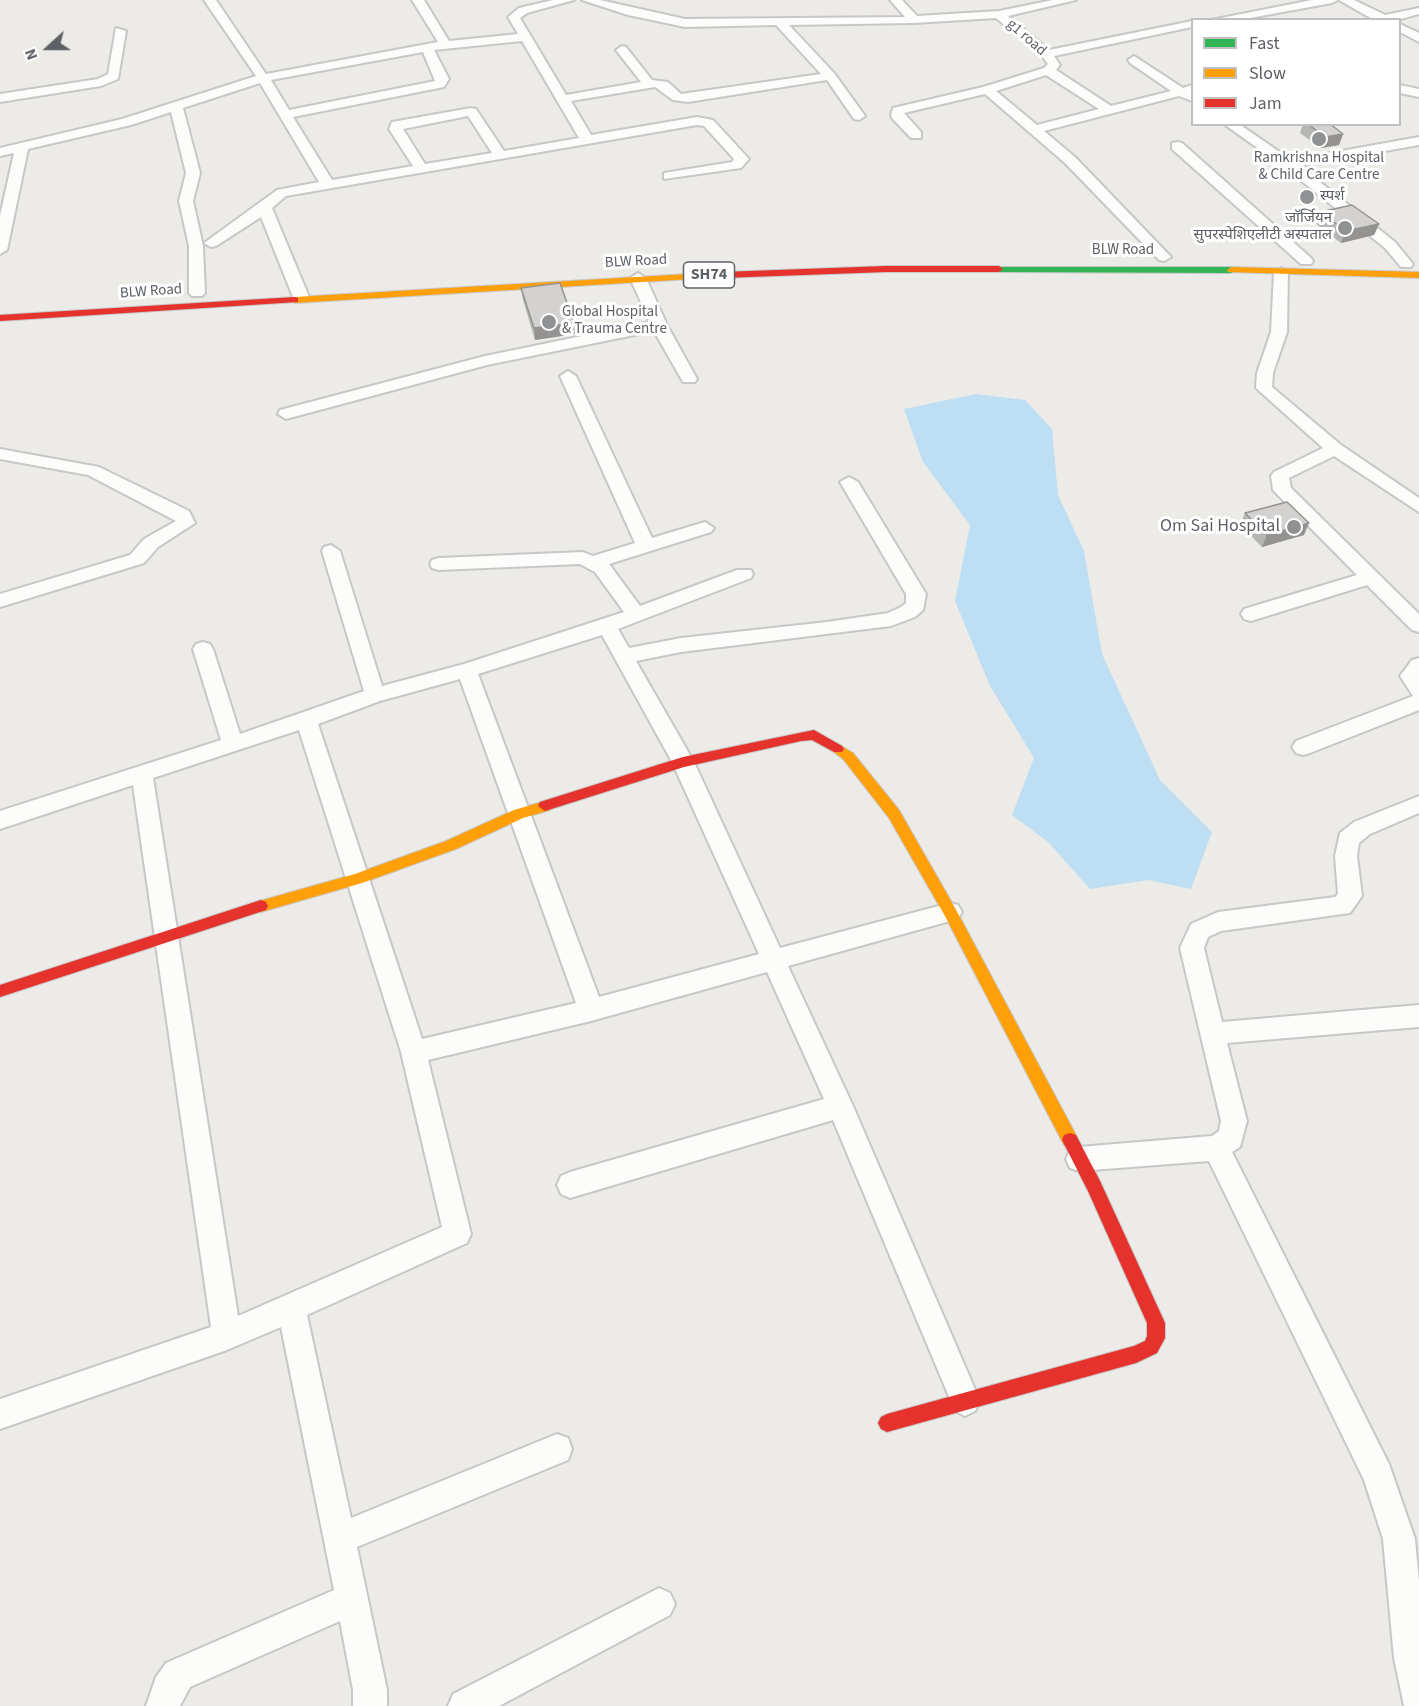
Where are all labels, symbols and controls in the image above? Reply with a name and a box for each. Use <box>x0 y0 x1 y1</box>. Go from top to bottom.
street label: g1 road <box>1002 16 1050 60</box>
north arrow <box>18 18 78 78</box>
legend <box>1191 18 1401 126</box>
text: Fast <box>1249 31 1280 56</box>
text: N <box>19 46 43 63</box>
text: Slow <box>1249 61 1286 86</box>
text: Jam <box>1249 91 1282 116</box>
marker: Ramkrishna Hospital & Child Care Centre <box>1310 130 1328 148</box>
place label: Ramkrishna Hospital & Child Care Centre <box>1254 150 1384 185</box>
marker: स्पर्श <box>1298 188 1316 206</box>
place label: स्पर्श <box>1320 188 1345 206</box>
place label: जाॅर्जियन सुपरस्पेशिएलीटी अस्पताल <box>1194 210 1332 245</box>
marker: जाॅर्जियन सुपरस्पेशिएलीटी अस्पताल <box>1336 219 1354 237</box>
street label: BLW Road <box>1092 242 1154 260</box>
street label: BLW Road <box>604 251 668 273</box>
road number: SH74 <box>684 262 734 288</box>
street label: BLW Road <box>119 281 183 303</box>
place label: Global Hospital & Trauma Centre <box>562 304 667 339</box>
marker: Global Hospital & Trauma Centre <box>540 313 558 331</box>
place label: Om Sai Hospital <box>1160 516 1280 538</box>
marker: Om Sai Hospital <box>1285 518 1303 536</box>

